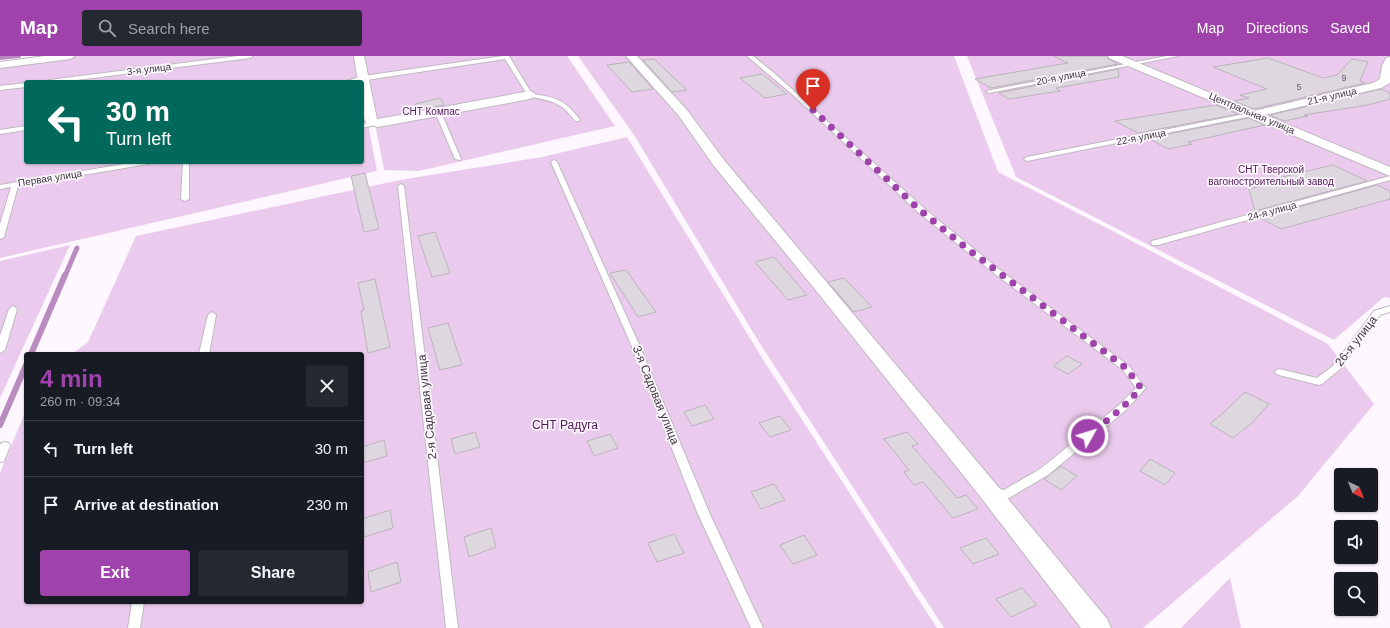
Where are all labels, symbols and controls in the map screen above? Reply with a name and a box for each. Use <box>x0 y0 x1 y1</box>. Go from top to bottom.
search box <box>82 10 362 46</box>
text: Map <box>20 17 58 38</box>
icon: search <box>96 17 118 39</box>
text: Search here <box>128 20 210 37</box>
text: Map <box>1197 20 1224 36</box>
text: Directions <box>1246 20 1308 36</box>
text: Saved <box>1330 20 1370 36</box>
street label: 3-я улица <box>126 61 172 77</box>
street label: 20-я улица <box>1035 67 1087 87</box>
pin <box>796 69 830 110</box>
house number: 9 <box>1341 73 1347 83</box>
icon: arrive <box>802 75 824 97</box>
house number: 5 <box>1296 82 1302 92</box>
street label: 21-я улица <box>1306 85 1358 107</box>
street label: Центральная улица <box>1208 90 1297 136</box>
icon: left <box>40 96 92 148</box>
text: 30 m <box>106 96 170 127</box>
park label: СНТ Компас <box>402 106 460 117</box>
street label: 22-я улица <box>1115 127 1167 147</box>
text: Turn left <box>106 129 171 149</box>
park label: СНТ Тверской вагоностроительный завод <box>1208 164 1334 187</box>
street label: Первая улица <box>17 167 83 188</box>
street label: 24-я улица <box>1246 199 1298 223</box>
street label: 26-я улица <box>1332 313 1380 369</box>
street label: 3-я Садовая улица <box>630 344 682 447</box>
street label: 2-я Садовая улица <box>414 354 439 460</box>
text: 4 min <box>40 365 103 392</box>
button: close <box>306 365 348 407</box>
text: 260 m · 09:34 <box>40 394 120 409</box>
position arrow <box>1067 415 1109 457</box>
park label: СНТ Радуга <box>532 418 598 432</box>
icon: left <box>40 438 62 460</box>
text: Turn left <box>74 440 133 457</box>
text: 30 m <box>315 440 348 457</box>
north arrow <box>1334 468 1378 512</box>
map controls <box>1334 468 1378 616</box>
icon: arrive <box>40 494 62 516</box>
text: Arrive at destination <box>74 496 219 513</box>
text: 230 m <box>306 496 348 513</box>
button: sound <box>1334 520 1378 564</box>
button: Exit <box>40 550 190 596</box>
button: Share <box>198 550 348 596</box>
button: search <box>1334 572 1378 616</box>

